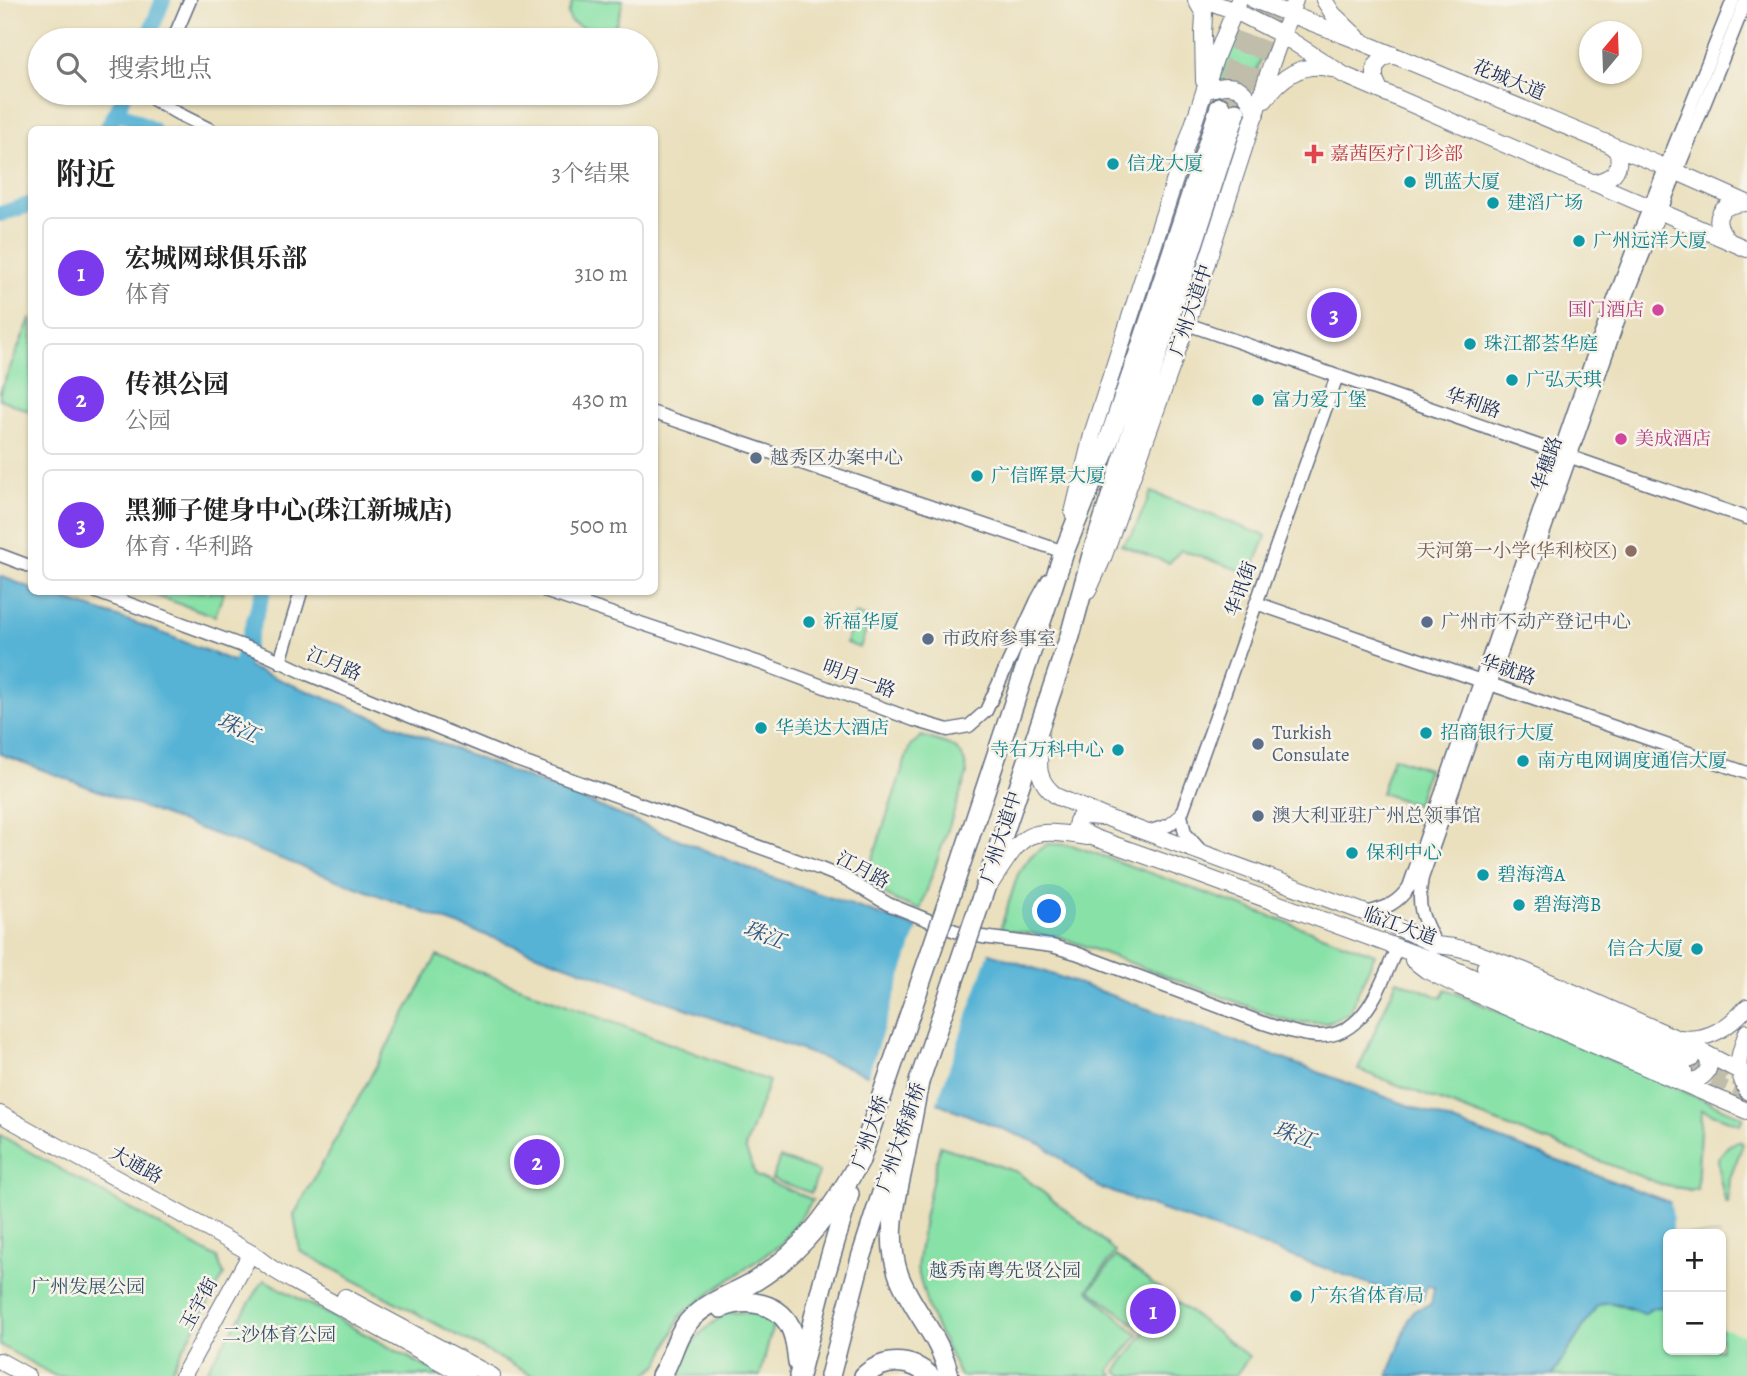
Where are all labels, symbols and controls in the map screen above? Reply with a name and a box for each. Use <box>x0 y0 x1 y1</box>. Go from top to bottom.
north arrow <box>1579 21 1642 84</box>
search box <box>28 28 658 105</box>
icon: search <box>52 48 90 86</box>
text: 搜索地点 <box>108 51 212 86</box>
street label: 花城大道 <box>1469 54 1549 106</box>
place label: 嘉茜医疗门诊部 <box>1330 141 1463 167</box>
marker: 嘉茜医疗门诊部 <box>1304 144 1324 164</box>
place label: 信龙大厦 <box>1127 151 1203 177</box>
text: 附近 <box>56 154 116 194</box>
marker: 信龙大厦 <box>1105 156 1121 172</box>
text: 3个结果 <box>551 158 630 189</box>
place label: 凯蓝大厦 <box>1424 169 1500 195</box>
marker: 凯蓝大厦 <box>1402 174 1418 190</box>
place label: 建滔广场 <box>1507 190 1583 216</box>
marker: 建滔广场 <box>1485 195 1501 211</box>
place label: 广州远洋大厦 <box>1593 228 1707 254</box>
marker: 广州远洋大厦 <box>1571 233 1587 249</box>
text: 宏城网球俱乐部 <box>125 241 307 276</box>
text: 1 <box>77 258 85 289</box>
text: 310 m <box>575 258 628 289</box>
street label: 广州大道中 <box>1163 261 1219 359</box>
text: 体育 <box>125 279 171 310</box>
pin: 3 <box>1311 289 1357 341</box>
place label: 国门酒店 <box>1568 297 1644 323</box>
marker: 国门酒店 <box>1650 302 1666 318</box>
place label: 珠江都荟华庭 <box>1484 331 1598 357</box>
marker: 珠江都荟华庭 <box>1462 336 1478 352</box>
text: 传祺公园 <box>125 367 229 402</box>
place label: 广弘天琪 <box>1526 367 1602 393</box>
marker: 广弘天琪 <box>1504 372 1520 388</box>
street label: 华利路 <box>1442 381 1504 425</box>
text: 2 <box>75 384 87 415</box>
text: 430 m <box>572 384 628 415</box>
place label: 富力爱丁堡 <box>1272 387 1367 413</box>
marker: 富力爱丁堡 <box>1250 392 1266 408</box>
text: 公园 <box>125 405 171 436</box>
place label: 美成酒店 <box>1635 426 1711 452</box>
marker: 美成酒店 <box>1613 431 1629 447</box>
street label: 华穗路 <box>1525 433 1569 495</box>
place label: 越秀区办案中心 <box>770 445 903 471</box>
marker: 越秀区办案中心 <box>748 450 764 466</box>
place label: 广信晖景大厦 <box>991 463 1105 489</box>
marker: 广信晖景大厦 <box>969 468 985 484</box>
text: 黑狮子健身中心(珠江新城店) <box>125 493 452 528</box>
text: 3 <box>76 510 86 541</box>
text: 500 m <box>570 510 628 541</box>
text: 体育 · 华利路 <box>125 531 254 562</box>
place label: 天河第一小学(华利校区) <box>1417 538 1617 564</box>
marker: 天河第一小学(华利校区) <box>1623 543 1639 559</box>
street label: 华讯街 <box>1219 558 1263 620</box>
place label: 祈福华厦 <box>823 609 899 635</box>
place label: 广州市不动产登记中心 <box>1441 609 1631 635</box>
marker: 祈福华厦 <box>801 614 817 630</box>
marker: 广州市不动产登记中心 <box>1419 614 1435 630</box>
place label: 市政府参事室 <box>942 626 1056 652</box>
marker: 市政府参事室 <box>920 631 936 647</box>
street label: 江月路 <box>303 641 365 687</box>
street label: 华就路 <box>1477 648 1539 692</box>
street label: 明月一路 <box>819 654 899 704</box>
water label: 珠江 <box>213 706 266 751</box>
place label: 华美达大酒店 <box>775 715 889 741</box>
marker: 华美达大酒店 <box>753 720 769 736</box>
place label: Turkish Consulate <box>1272 720 1350 768</box>
place label: 招商银行大厦 <box>1440 720 1554 746</box>
marker: 招商银行大厦 <box>1418 725 1434 741</box>
marker: Turkish Consulate <box>1250 736 1266 752</box>
place label: 寺右万科中心 <box>990 737 1104 763</box>
marker: 寺右万科中心 <box>1110 742 1126 758</box>
place label: 南方电网调度通信大厦 <box>1537 748 1727 774</box>
marker: 南方电网调度通信大厦 <box>1515 753 1531 769</box>
street label: 广州大道中 <box>974 788 1028 886</box>
place label: 澳大利亚驻广州总领事馆 <box>1272 803 1481 829</box>
marker: 澳大利亚驻广州总领事馆 <box>1250 808 1266 824</box>
place label: 保利中心 <box>1366 840 1442 866</box>
street label: 江月路 <box>832 845 894 895</box>
marker: 保利中心 <box>1344 845 1360 861</box>
place label: 碧海湾A <box>1497 862 1566 888</box>
marker: 碧海湾A <box>1475 867 1491 883</box>
place label: 碧海湾B <box>1533 892 1601 918</box>
your location <box>1032 894 1066 928</box>
marker: 碧海湾B <box>1511 897 1527 913</box>
street label: 临江大道 <box>1360 901 1440 951</box>
water label: 珠江 <box>739 914 791 957</box>
place label: 信合大厦 <box>1607 936 1683 962</box>
marker: 信合大厦 <box>1689 941 1705 957</box>
street label: 广州大桥新桥 <box>870 1079 932 1195</box>
street label: 广州大桥 <box>845 1092 895 1172</box>
water label: 珠江 <box>1270 1115 1321 1156</box>
pin: 2 <box>514 1136 560 1188</box>
street label: 大通路 <box>105 1140 167 1190</box>
map controls <box>1663 1229 1726 1355</box>
button: + <box>1663 1229 1726 1292</box>
park label: 越秀南粤先贤公园 <box>929 1258 1081 1284</box>
street label: 玉宇街 <box>174 1273 224 1335</box>
park label: 广州发展公园 <box>31 1274 145 1300</box>
place label: 广东省体育局 <box>1310 1283 1424 1309</box>
pin: 1 <box>1130 1285 1176 1337</box>
marker: 广东省体育局 <box>1288 1288 1304 1304</box>
button: − <box>1663 1292 1726 1355</box>
park label: 二沙体育公园 <box>222 1322 336 1348</box>

